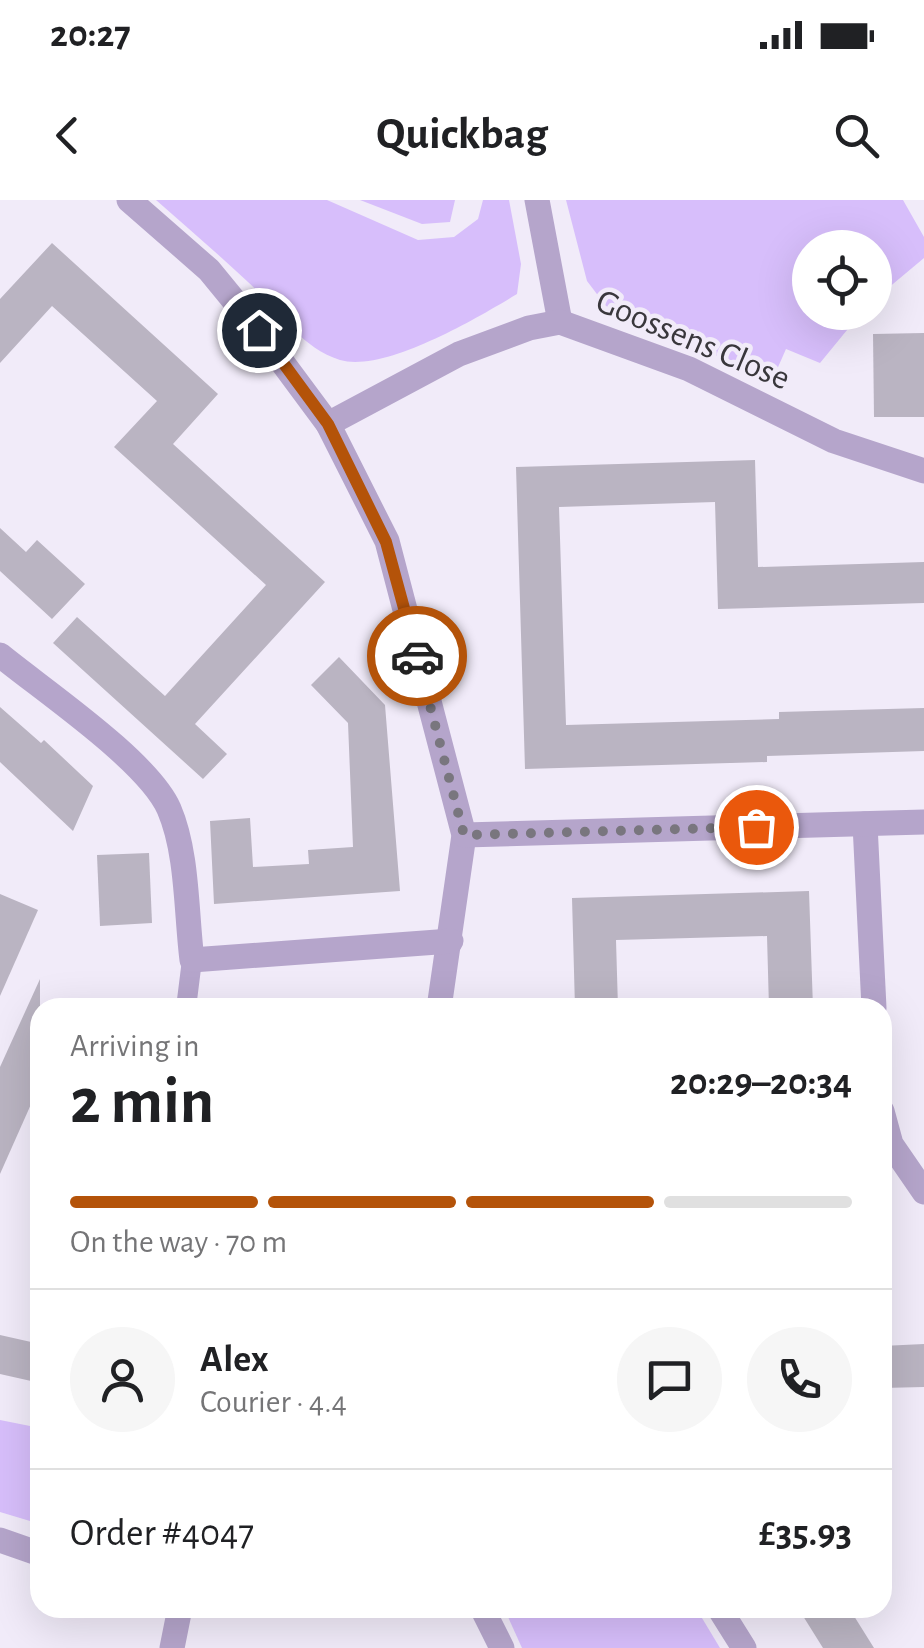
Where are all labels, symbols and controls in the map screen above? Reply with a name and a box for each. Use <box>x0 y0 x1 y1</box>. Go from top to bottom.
text: 20:27 <box>50 16 131 54</box>
icon: back <box>40 108 95 163</box>
icon: search <box>829 108 884 163</box>
text: Quickbag <box>376 112 548 157</box>
map controls <box>792 230 892 330</box>
button: locate <box>792 230 892 330</box>
street label: Goossens Close <box>591 284 795 396</box>
pin <box>217 288 302 373</box>
icon: home <box>232 303 287 358</box>
courier <box>367 606 467 706</box>
icon: car <box>390 629 445 684</box>
pin <box>714 785 799 870</box>
icon: bag <box>729 800 784 855</box>
text: Arriving in <box>70 1030 199 1062</box>
text: 20:29–20:34 <box>670 1064 852 1102</box>
text: 2 min <box>70 1070 214 1135</box>
text: On the way · 70 m <box>70 1226 287 1258</box>
button: person <box>70 1327 175 1432</box>
button: chat <box>617 1327 722 1432</box>
button: phone <box>747 1327 852 1432</box>
text: Alex <box>200 1341 269 1379</box>
text: Courier · 4.4 <box>200 1386 347 1418</box>
text: Order #4047 <box>70 1515 254 1553</box>
text: £35.93 <box>759 1515 852 1553</box>

